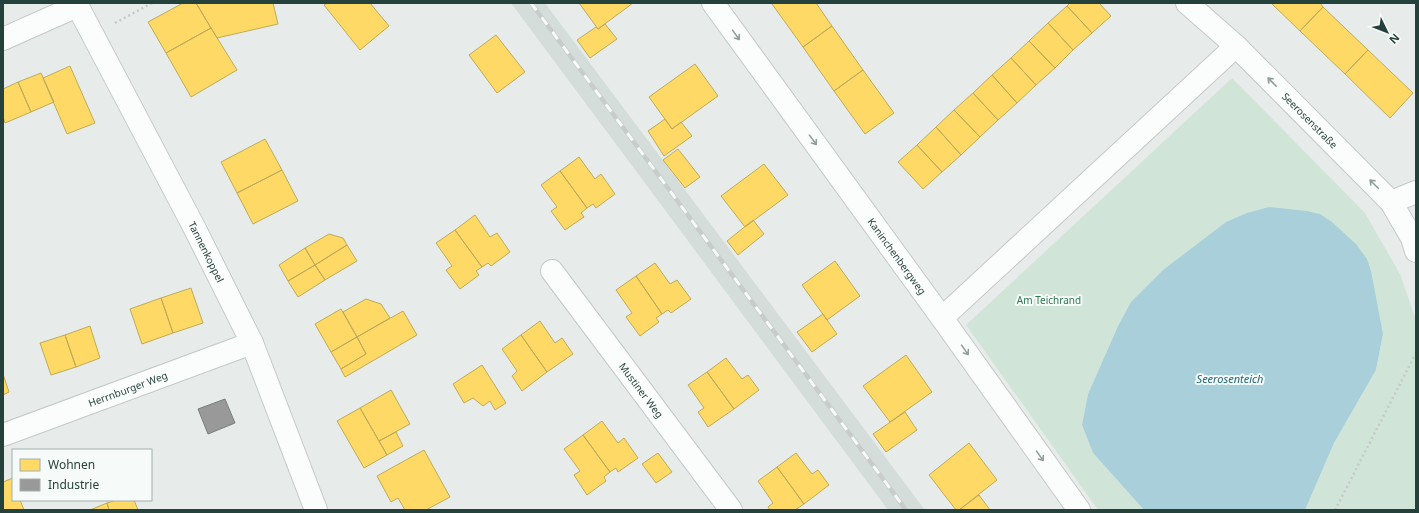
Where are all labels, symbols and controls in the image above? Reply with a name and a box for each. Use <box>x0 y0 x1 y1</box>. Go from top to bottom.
north arrow <box>1367 12 1407 52</box>
one-way arrow <box>732 29 740 40</box>
text: N <box>1386 31 1403 48</box>
one-way arrow <box>1267 77 1277 87</box>
street label: Seerosenstraße <box>1279 89 1341 152</box>
one-way arrow <box>809 134 817 145</box>
one-way arrow <box>1369 179 1379 189</box>
street label: Kaninchenbergweg <box>865 215 930 297</box>
street label: Tannenkoppel <box>185 219 228 285</box>
park label: Am Teichrand <box>1017 293 1081 307</box>
one-way arrow <box>961 344 969 355</box>
street label: Mustiner Weg <box>616 360 667 421</box>
street label: Herrnburger Weg <box>86 368 169 410</box>
water label: Seerosenteich <box>1197 371 1263 386</box>
legend <box>12 449 152 501</box>
one-way arrow <box>1036 450 1044 461</box>
text: Wohnen <box>48 456 95 473</box>
text: Industrie <box>48 476 99 493</box>

